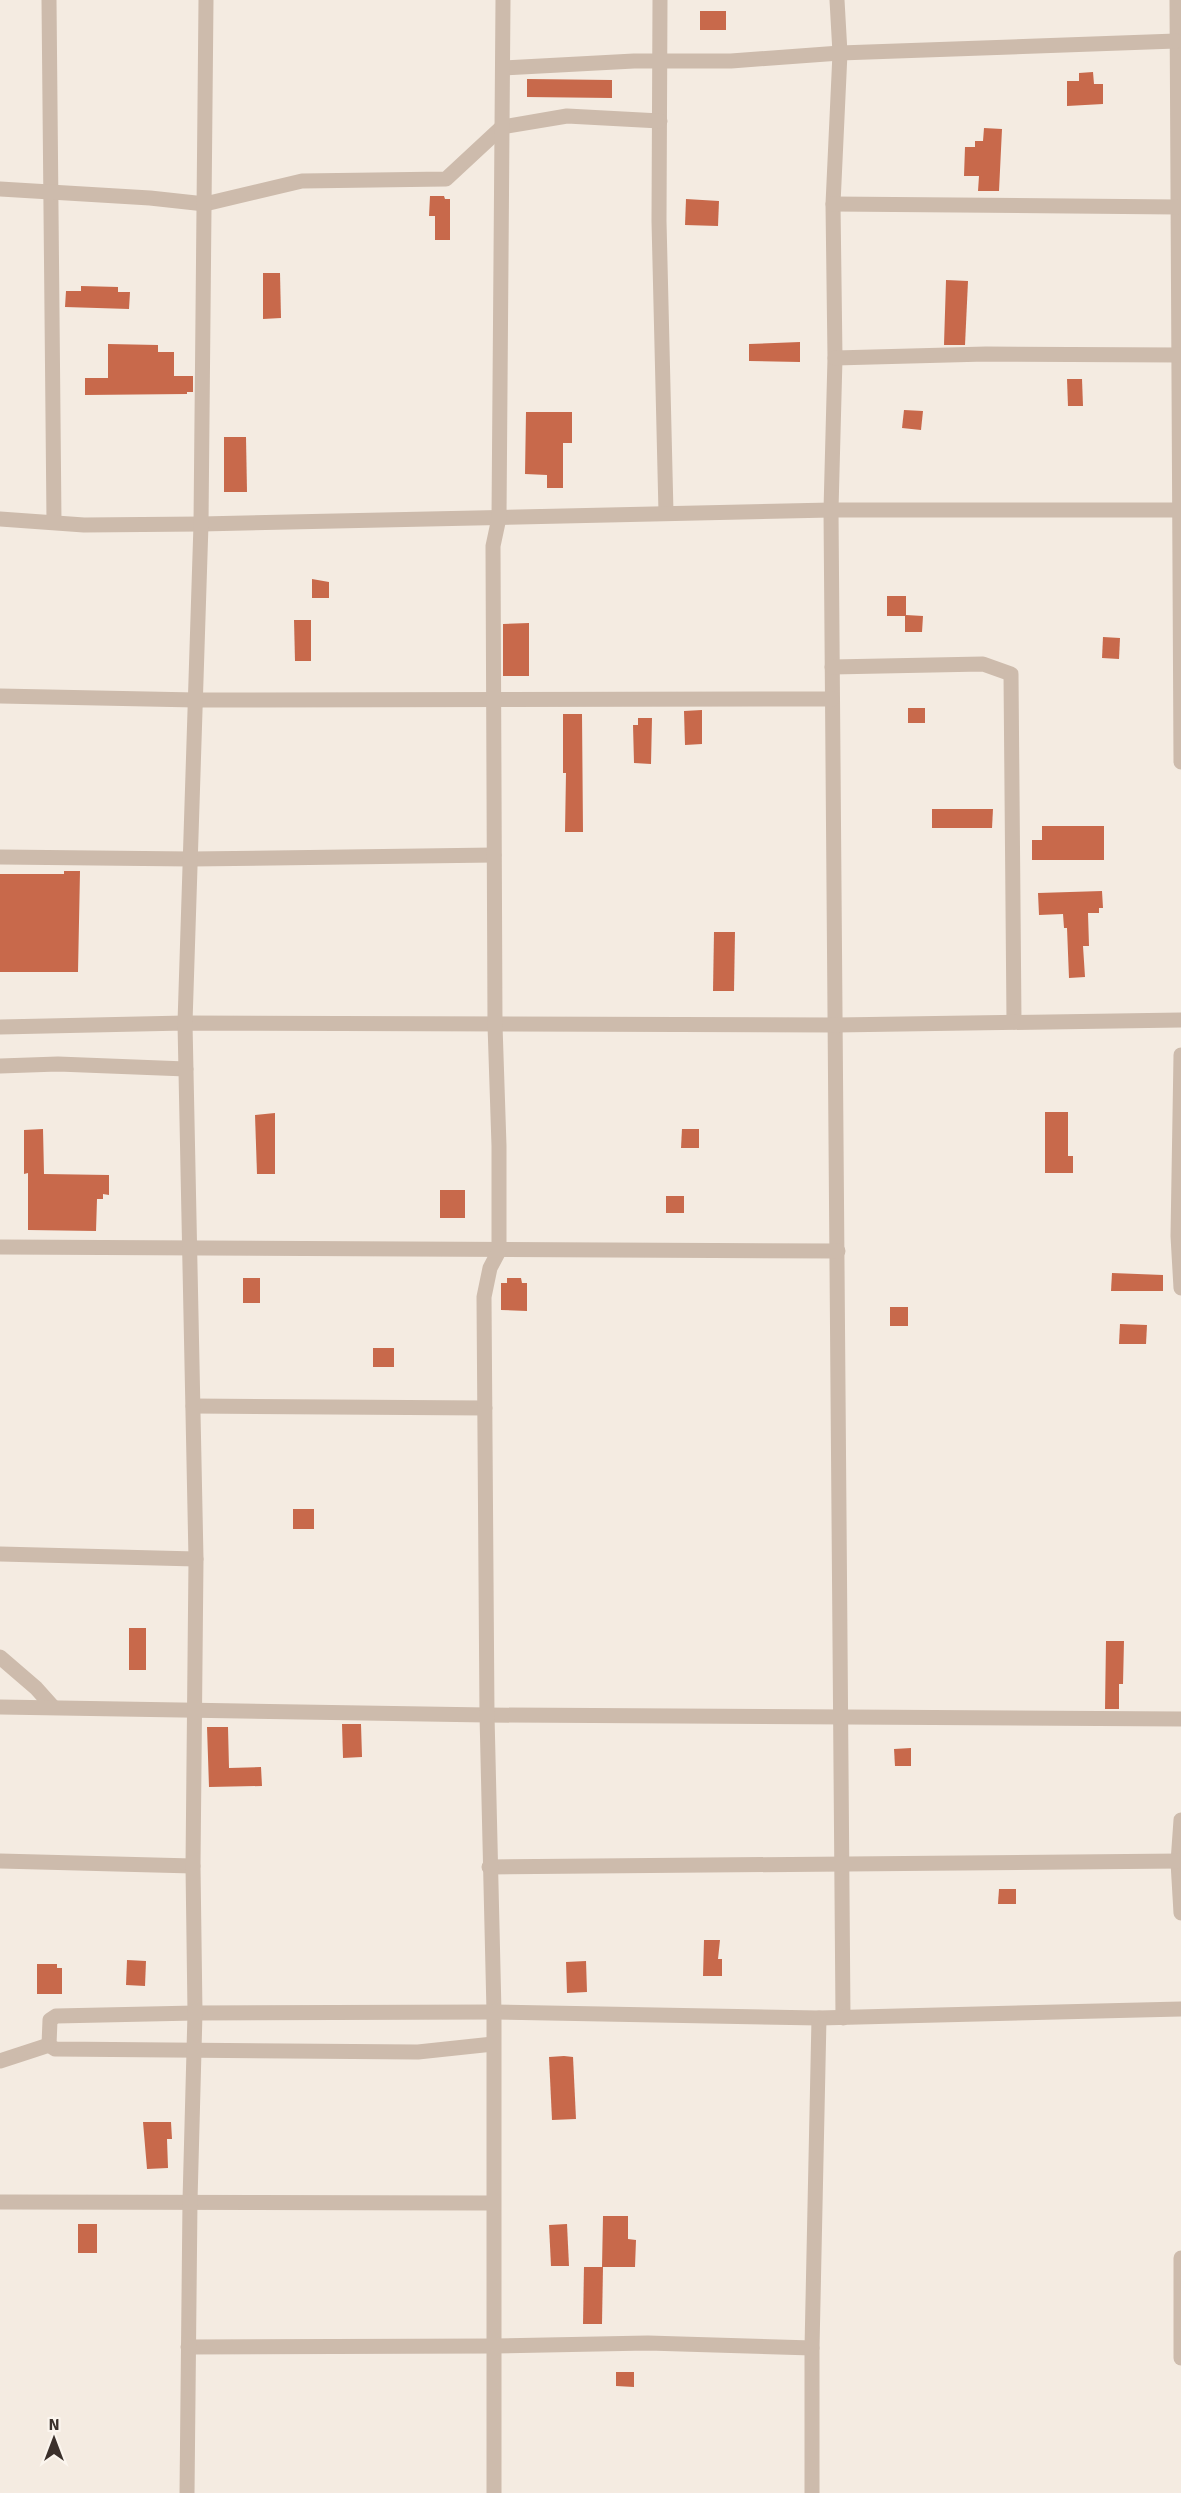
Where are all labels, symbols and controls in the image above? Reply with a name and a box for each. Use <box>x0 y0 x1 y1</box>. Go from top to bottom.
north arrow <box>24 2409 84 2469</box>
text: N <box>48 2415 60 2435</box>

